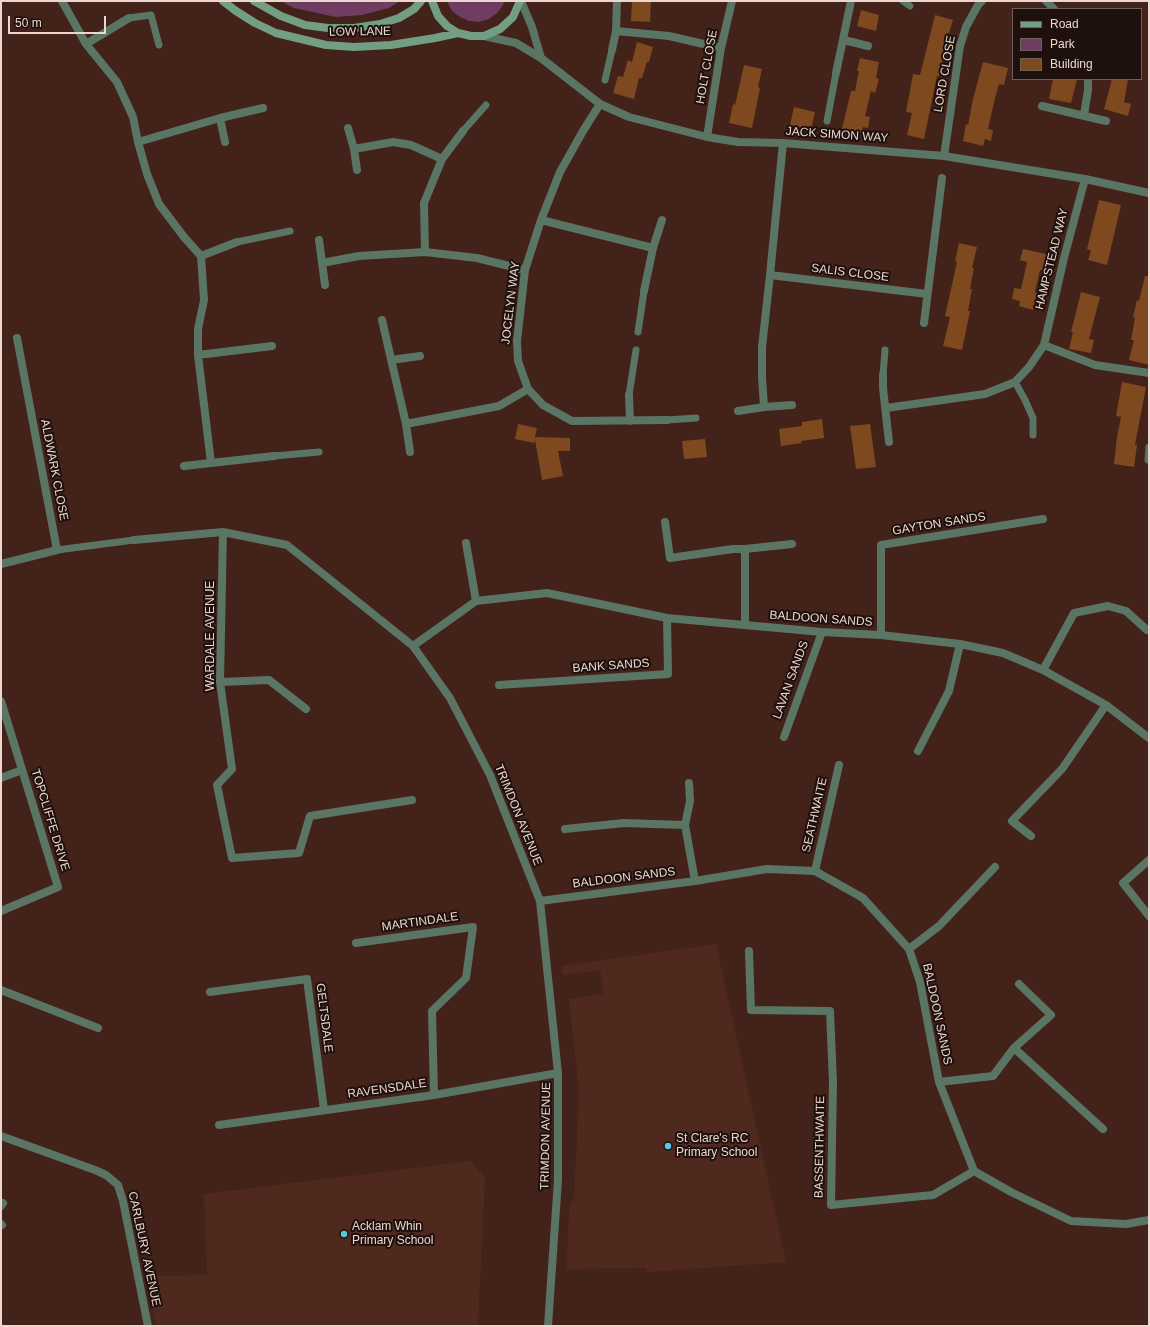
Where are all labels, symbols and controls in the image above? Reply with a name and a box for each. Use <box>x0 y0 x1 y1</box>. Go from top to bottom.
scale bar <box>10 8 108 34</box>
legend <box>1012 8 1142 80</box>
text: 50 m <box>15 16 42 30</box>
text: Road <box>1050 17 1079 31</box>
street label: LOW LANE <box>329 24 391 40</box>
street label: HOLT CLOSE <box>693 29 721 105</box>
street label: LORD CLOSE <box>931 35 959 113</box>
text: Park <box>1050 37 1075 51</box>
text: Building <box>1050 57 1093 71</box>
street label: JACK SIMON WAY <box>785 124 889 146</box>
street label: HAMPSTEAD WAY <box>1032 207 1072 311</box>
street label: JOCELYN WAY <box>499 261 523 345</box>
street label: SALIS CLOSE <box>810 261 890 285</box>
street label: ALDWARK CLOSE <box>37 418 71 522</box>
street label: GAYTON SANDS <box>891 510 987 538</box>
street label: WARDALE AVENUE <box>204 581 218 691</box>
street label: BALDOON SANDS <box>769 608 873 630</box>
street label: LAVAN SANDS <box>770 639 812 721</box>
street label: BANK SANDS <box>572 656 650 676</box>
street label: TRIMDON AVENUE <box>491 762 545 868</box>
street label: TOPCLIFFE DRIVE <box>28 767 72 873</box>
street label: SEATHWAITE <box>799 776 831 854</box>
street label: BALDOON SANDS <box>572 865 676 891</box>
street label: MARTINDALE <box>381 910 459 934</box>
street label: BALDOON SANDS <box>919 962 955 1066</box>
street label: GELTSDALE <box>313 982 335 1054</box>
street label: RAVENSDALE <box>346 1076 428 1102</box>
street label: TRIMDON AVENUE <box>538 1082 554 1190</box>
street label: BASSENTHWAITE <box>812 1096 828 1198</box>
place label: St Clare's RC Primary School <box>676 1132 757 1160</box>
marker: St Clare's RC Primary School <box>663 1141 673 1151</box>
street label: CARLBURY AVENUE <box>125 1190 163 1308</box>
place label: Acklam Whin Primary School <box>352 1220 433 1248</box>
marker: Acklam Whin Primary School <box>339 1229 349 1239</box>

